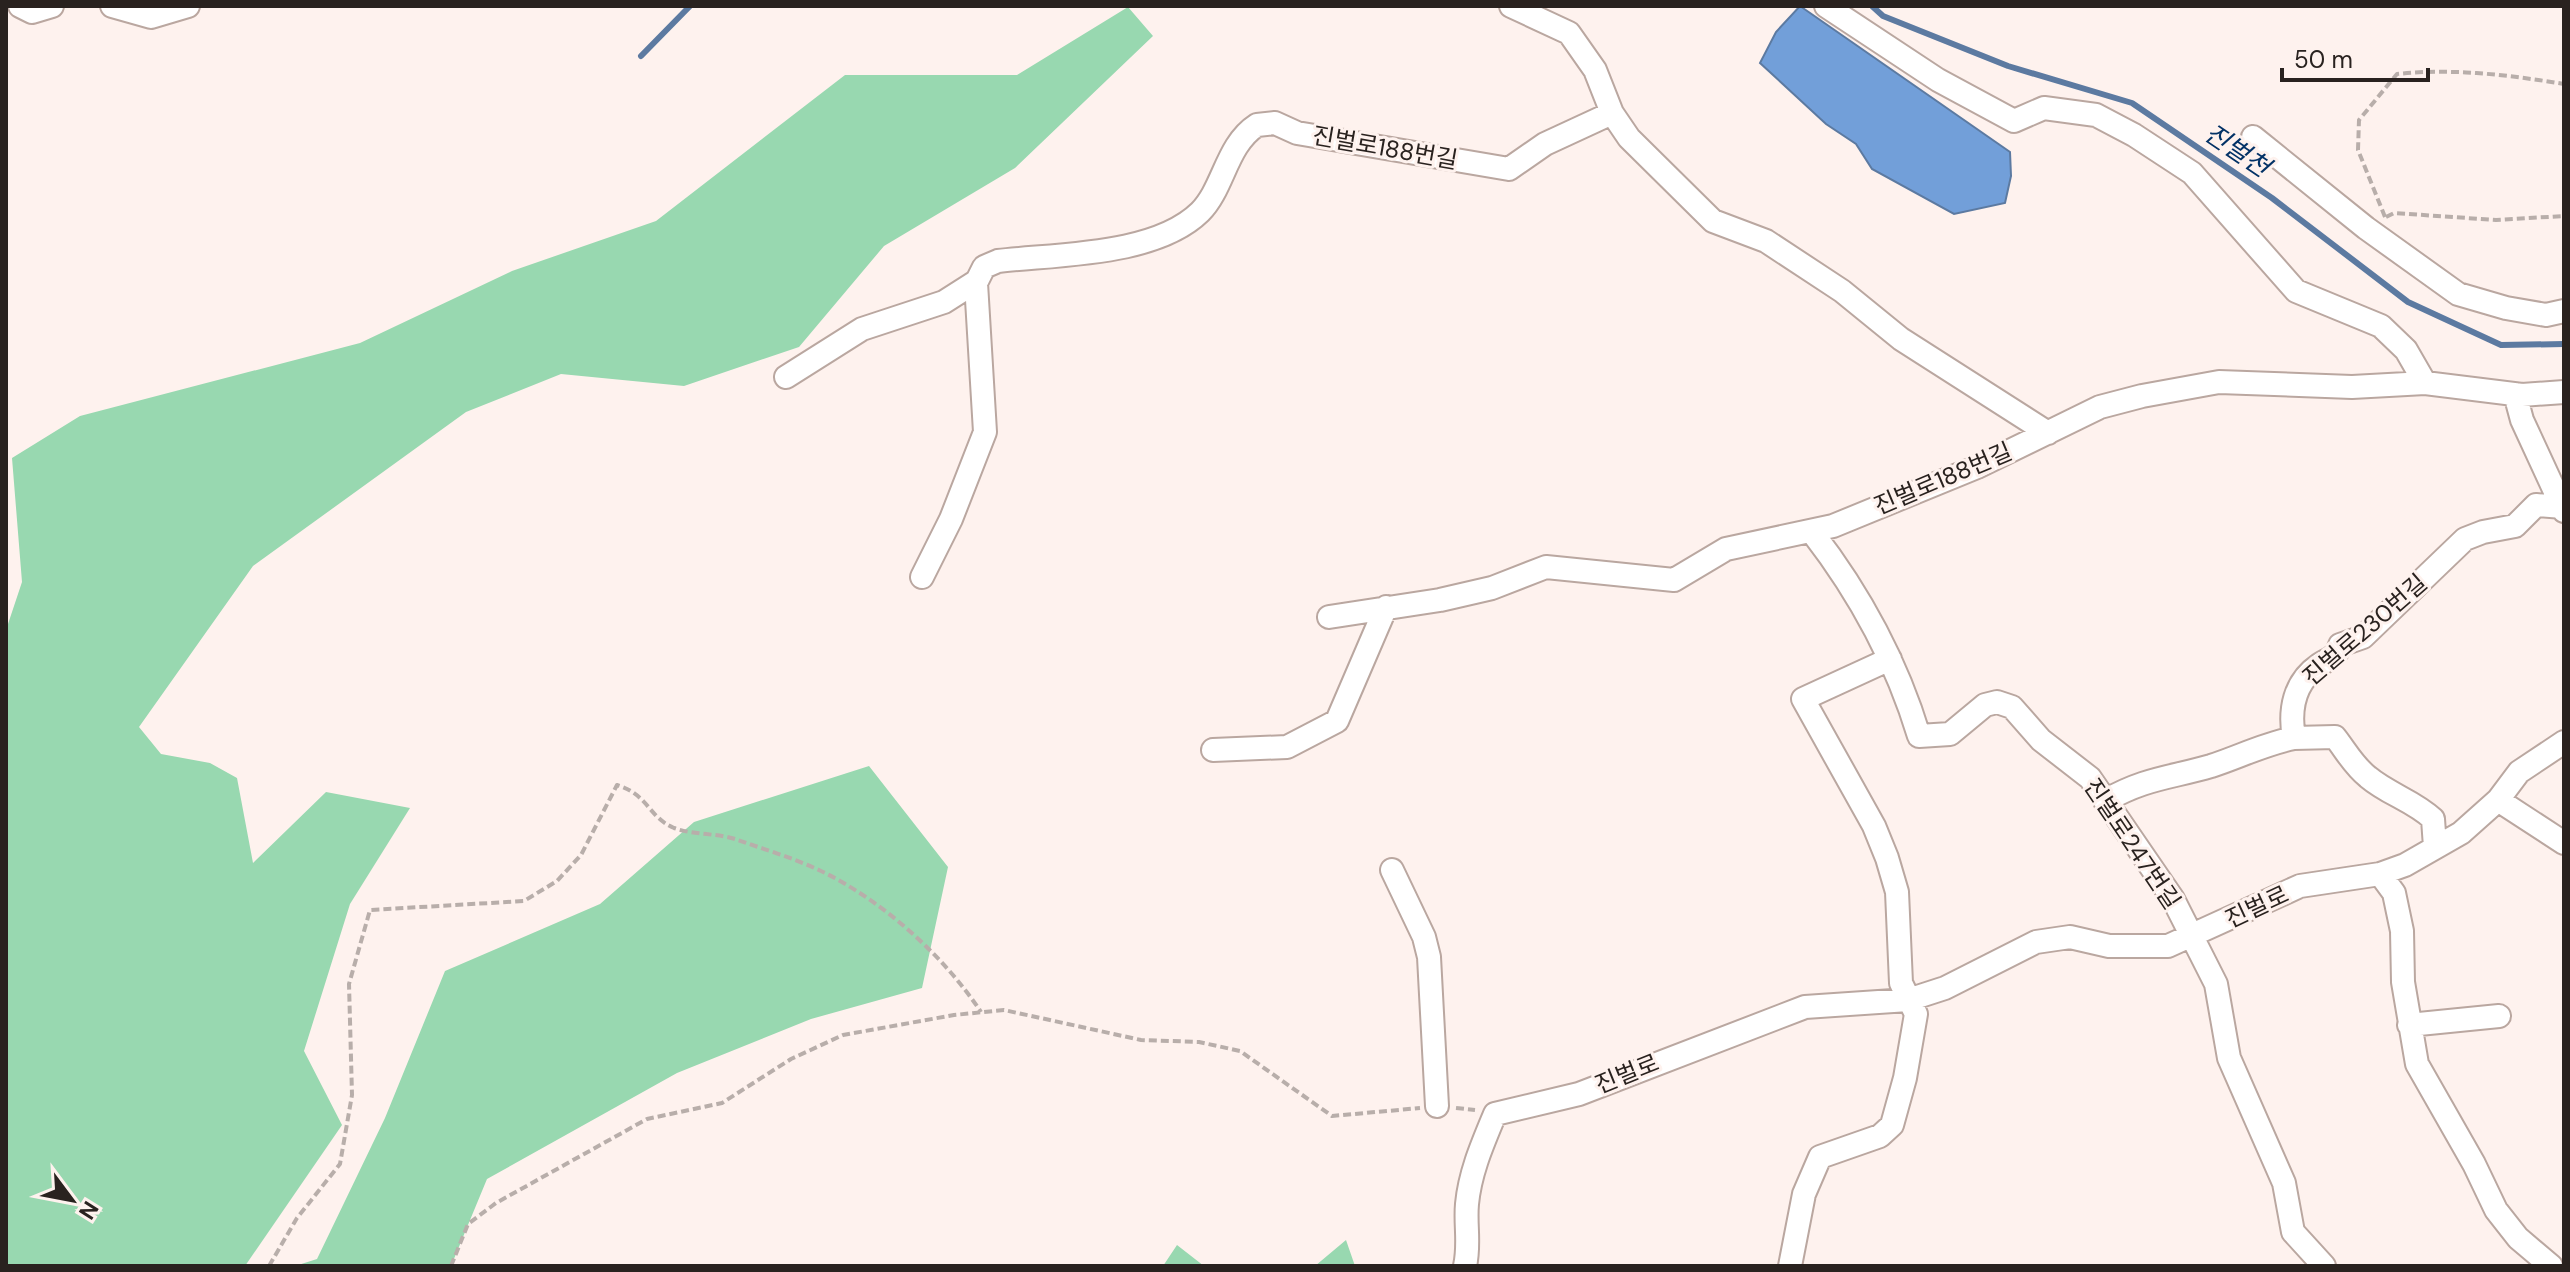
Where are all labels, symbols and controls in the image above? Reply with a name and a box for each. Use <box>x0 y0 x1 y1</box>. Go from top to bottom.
scale bar <box>2282 32 2428 82</box>
text: 50 m <box>2294 44 2353 75</box>
water label: 진벌천 <box>2198 116 2279 186</box>
street label: 진벌로188번길 <box>1310 119 1460 176</box>
street label: 진벌로188번길 <box>1869 436 2017 522</box>
street label: 진벌로230번길 <box>2296 567 2433 692</box>
street label: 진벌로247번길 <box>2077 772 2188 915</box>
street label: 진벌로 <box>2220 878 2293 935</box>
street label: 진벌로 <box>1590 1047 1663 1100</box>
north arrow <box>32 1160 112 1240</box>
text: N <box>72 1196 105 1225</box>

